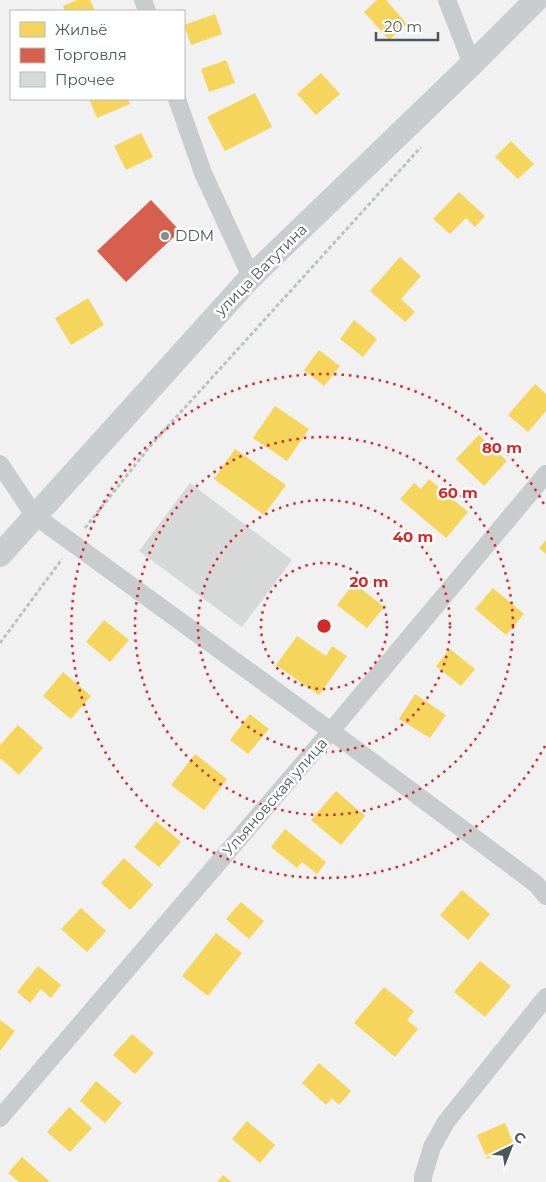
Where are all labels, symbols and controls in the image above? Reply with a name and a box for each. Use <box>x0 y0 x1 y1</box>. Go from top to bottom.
legend <box>10 10 185 100</box>
scale bar <box>376 10 438 42</box>
text: 20 m <box>384 17 422 36</box>
text: Жильё <box>55 20 108 39</box>
text: Торговля <box>55 45 127 64</box>
text: Прочее <box>55 70 115 89</box>
street label: улица Ватутина <box>210 220 311 320</box>
place label: DDM <box>175 226 214 245</box>
marker: DDM <box>159 230 171 242</box>
text: 80 m <box>482 438 522 457</box>
text: 60 m <box>438 483 478 502</box>
text: 40 m <box>393 527 433 546</box>
text: 20 m <box>349 572 389 591</box>
centre of rings <box>315 617 333 635</box>
street label: Ульяновская улица <box>218 734 331 860</box>
north arrow <box>486 1122 536 1172</box>
text: С <box>510 1127 530 1148</box>

